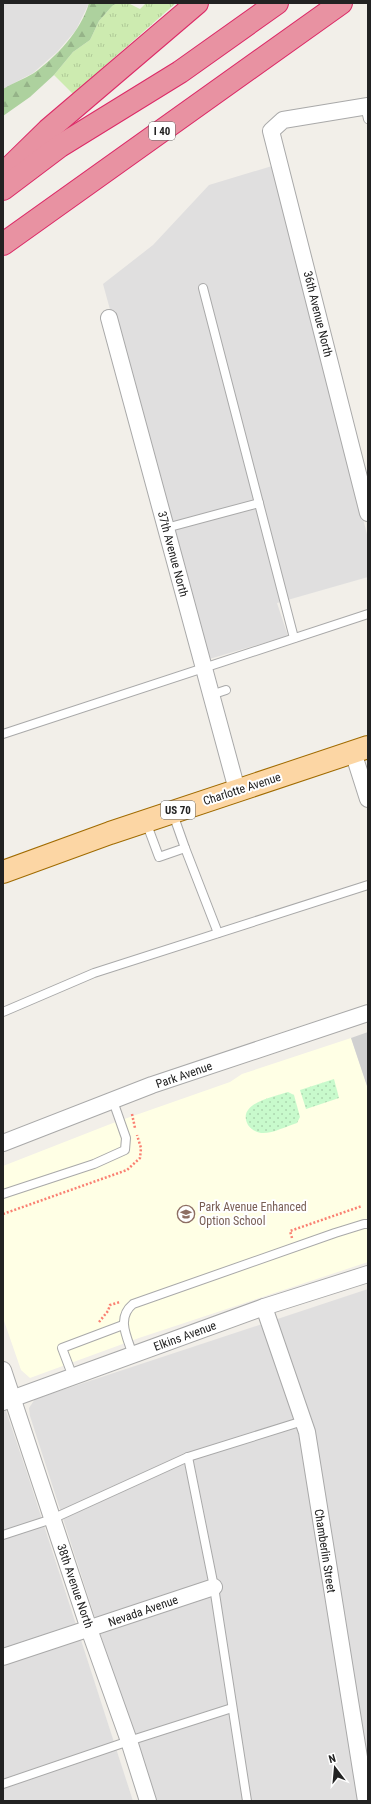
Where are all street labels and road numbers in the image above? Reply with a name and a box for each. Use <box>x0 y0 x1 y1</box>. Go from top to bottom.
road number: I 40 <box>149 122 175 140</box>
street label: 36th Avenue North <box>301 270 335 359</box>
street label: 37th Avenue North <box>155 510 191 599</box>
street label: Charlotte Avenue <box>201 770 283 808</box>
road number: US 70 <box>161 801 195 819</box>
street label: Park Avenue <box>154 1059 214 1091</box>
street label: Elkins Avenue <box>152 1318 219 1354</box>
street label: Chamberlin Street <box>311 1508 339 1594</box>
street label: 38th Avenue North <box>54 1542 96 1630</box>
street label: Nevada Avenue <box>106 1592 180 1629</box>

